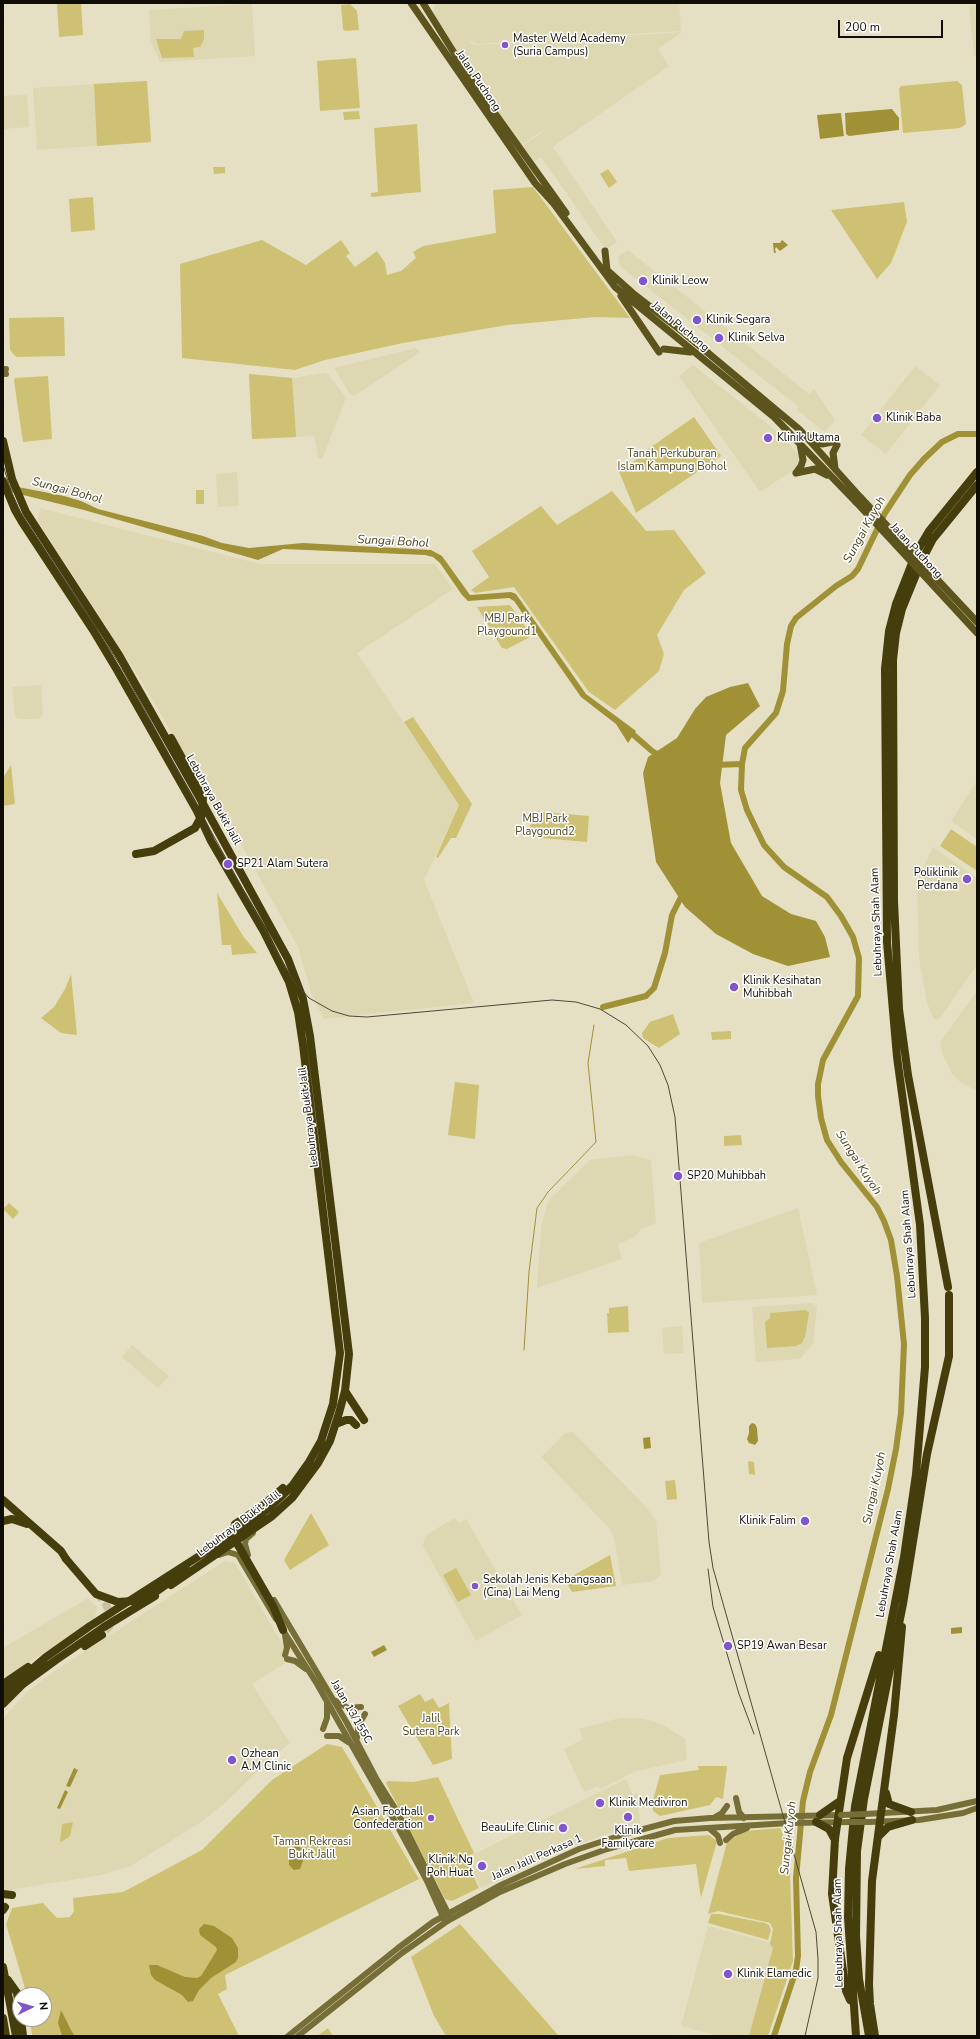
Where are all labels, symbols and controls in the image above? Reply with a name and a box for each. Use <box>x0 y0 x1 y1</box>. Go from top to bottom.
scale bar <box>840 12 945 38</box>
text: 200 m <box>845 19 880 35</box>
place label: Master Weld Academy (Suria Campus) <box>513 32 626 58</box>
marker: Master Weld Academy (Suria Campus) <box>500 40 510 50</box>
street label: Jalan Puchong <box>453 48 503 114</box>
place label: Klinik Leow <box>652 274 709 288</box>
marker: Klinik Leow <box>637 275 649 287</box>
street label: Jalan Puchong <box>649 299 711 355</box>
place label: Klinik Segara <box>706 313 770 327</box>
marker: Klinik Segara <box>691 314 703 326</box>
place label: Klinik Selva <box>728 331 785 345</box>
marker: Klinik Selva <box>713 332 725 344</box>
place label: Klinik Baba <box>886 411 941 425</box>
marker: Klinik Baba <box>871 412 883 424</box>
place label: Klinik Utama <box>777 431 840 445</box>
marker: Klinik Utama <box>762 432 774 444</box>
park label: Tanah Perkuburan Islam Kampung Bohol <box>618 447 726 473</box>
water label: Sungai Bohol <box>30 475 104 507</box>
water label: Sungai Kuyoh <box>841 494 889 566</box>
street label: Jalan Puchong <box>887 521 945 581</box>
water label: Sungai Bohol <box>357 533 429 551</box>
park label: MBJ Park Playgound1 <box>477 612 537 638</box>
street label: Lebuhraya Bukit Jalil <box>183 753 243 847</box>
park label: MBJ Park Playgound2 <box>515 812 575 838</box>
place label: SP21 Alam Sutera <box>237 857 328 871</box>
marker: SP21 Alam Sutera <box>222 858 234 870</box>
place label: Poliklinik Perdana <box>914 866 958 892</box>
street label: Lebuhraya Shah Alam <box>869 867 885 977</box>
marker: Poliklinik Perdana <box>961 873 973 885</box>
place label: Klinik Kesihatan Muhibbah <box>743 974 821 1000</box>
marker: Klinik Kesihatan Muhibbah <box>728 981 740 993</box>
street label: Lebuhraya Bukit Jalil <box>296 1066 322 1168</box>
water label: Sungai Kuyoh <box>832 1128 884 1198</box>
place label: SP20 Muhibbah <box>687 1169 766 1183</box>
marker: SP20 Muhibbah <box>672 1170 684 1182</box>
street label: Lebuhraya Shah Alam <box>899 1189 919 1299</box>
water label: Sungai Kuyoh <box>860 1450 890 1526</box>
street label: Lebuhraya Bukit Jalil <box>195 1488 283 1560</box>
street label: Lebuhraya Shah Alam <box>874 1509 906 1619</box>
place label: Klinik Falim <box>739 1514 796 1528</box>
marker: Klinik Falim <box>799 1515 811 1527</box>
place label: Sekolah Jenis Kebangsaan (Cina) Lai Meng <box>483 1573 612 1599</box>
marker: Sekolah Jenis Kebangsaan (Cina) Lai Meng <box>470 1581 480 1591</box>
place label: SP19 Awan Besar <box>737 1639 827 1653</box>
marker: SP19 Awan Besar <box>722 1640 734 1652</box>
street label: Jalan 13/155C <box>328 1678 374 1746</box>
park label: Jalil Sutera Park <box>402 1712 460 1738</box>
place label: Ozhean A.M Clinic <box>241 1747 291 1773</box>
marker: Ozhean A.M Clinic <box>226 1754 238 1766</box>
place label: Klinik Mediviron <box>609 1796 687 1810</box>
marker: Klinik Mediviron <box>594 1797 606 1809</box>
water label: Sungai Kuyoh <box>778 1801 800 1875</box>
place label: Asian Football Confederation <box>352 1805 423 1831</box>
marker: Klinik Familycare <box>622 1811 634 1823</box>
marker: Asian Football Confederation <box>426 1813 436 1823</box>
place label: BeauLife Clinic <box>481 1821 554 1835</box>
marker: BeauLife Clinic <box>557 1822 569 1834</box>
place label: Klinik Familycare <box>602 1824 654 1850</box>
street label: Jalan Jalil Perkasa 1 <box>490 1832 584 1884</box>
park label: Taman Rekreasi Bukit Jalil <box>273 1835 351 1861</box>
place label: Klinik Ng Poh Huat <box>427 1853 473 1879</box>
marker: Klinik Ng Poh Huat <box>476 1860 488 1872</box>
street label: Lebuhraya Shah Alam <box>831 1878 847 1988</box>
place label: Klinik Elamedic <box>737 1967 812 1981</box>
marker: Klinik Elamedic <box>722 1968 734 1980</box>
north arrow <box>12 1987 52 2027</box>
text: N <box>36 2001 51 2011</box>

